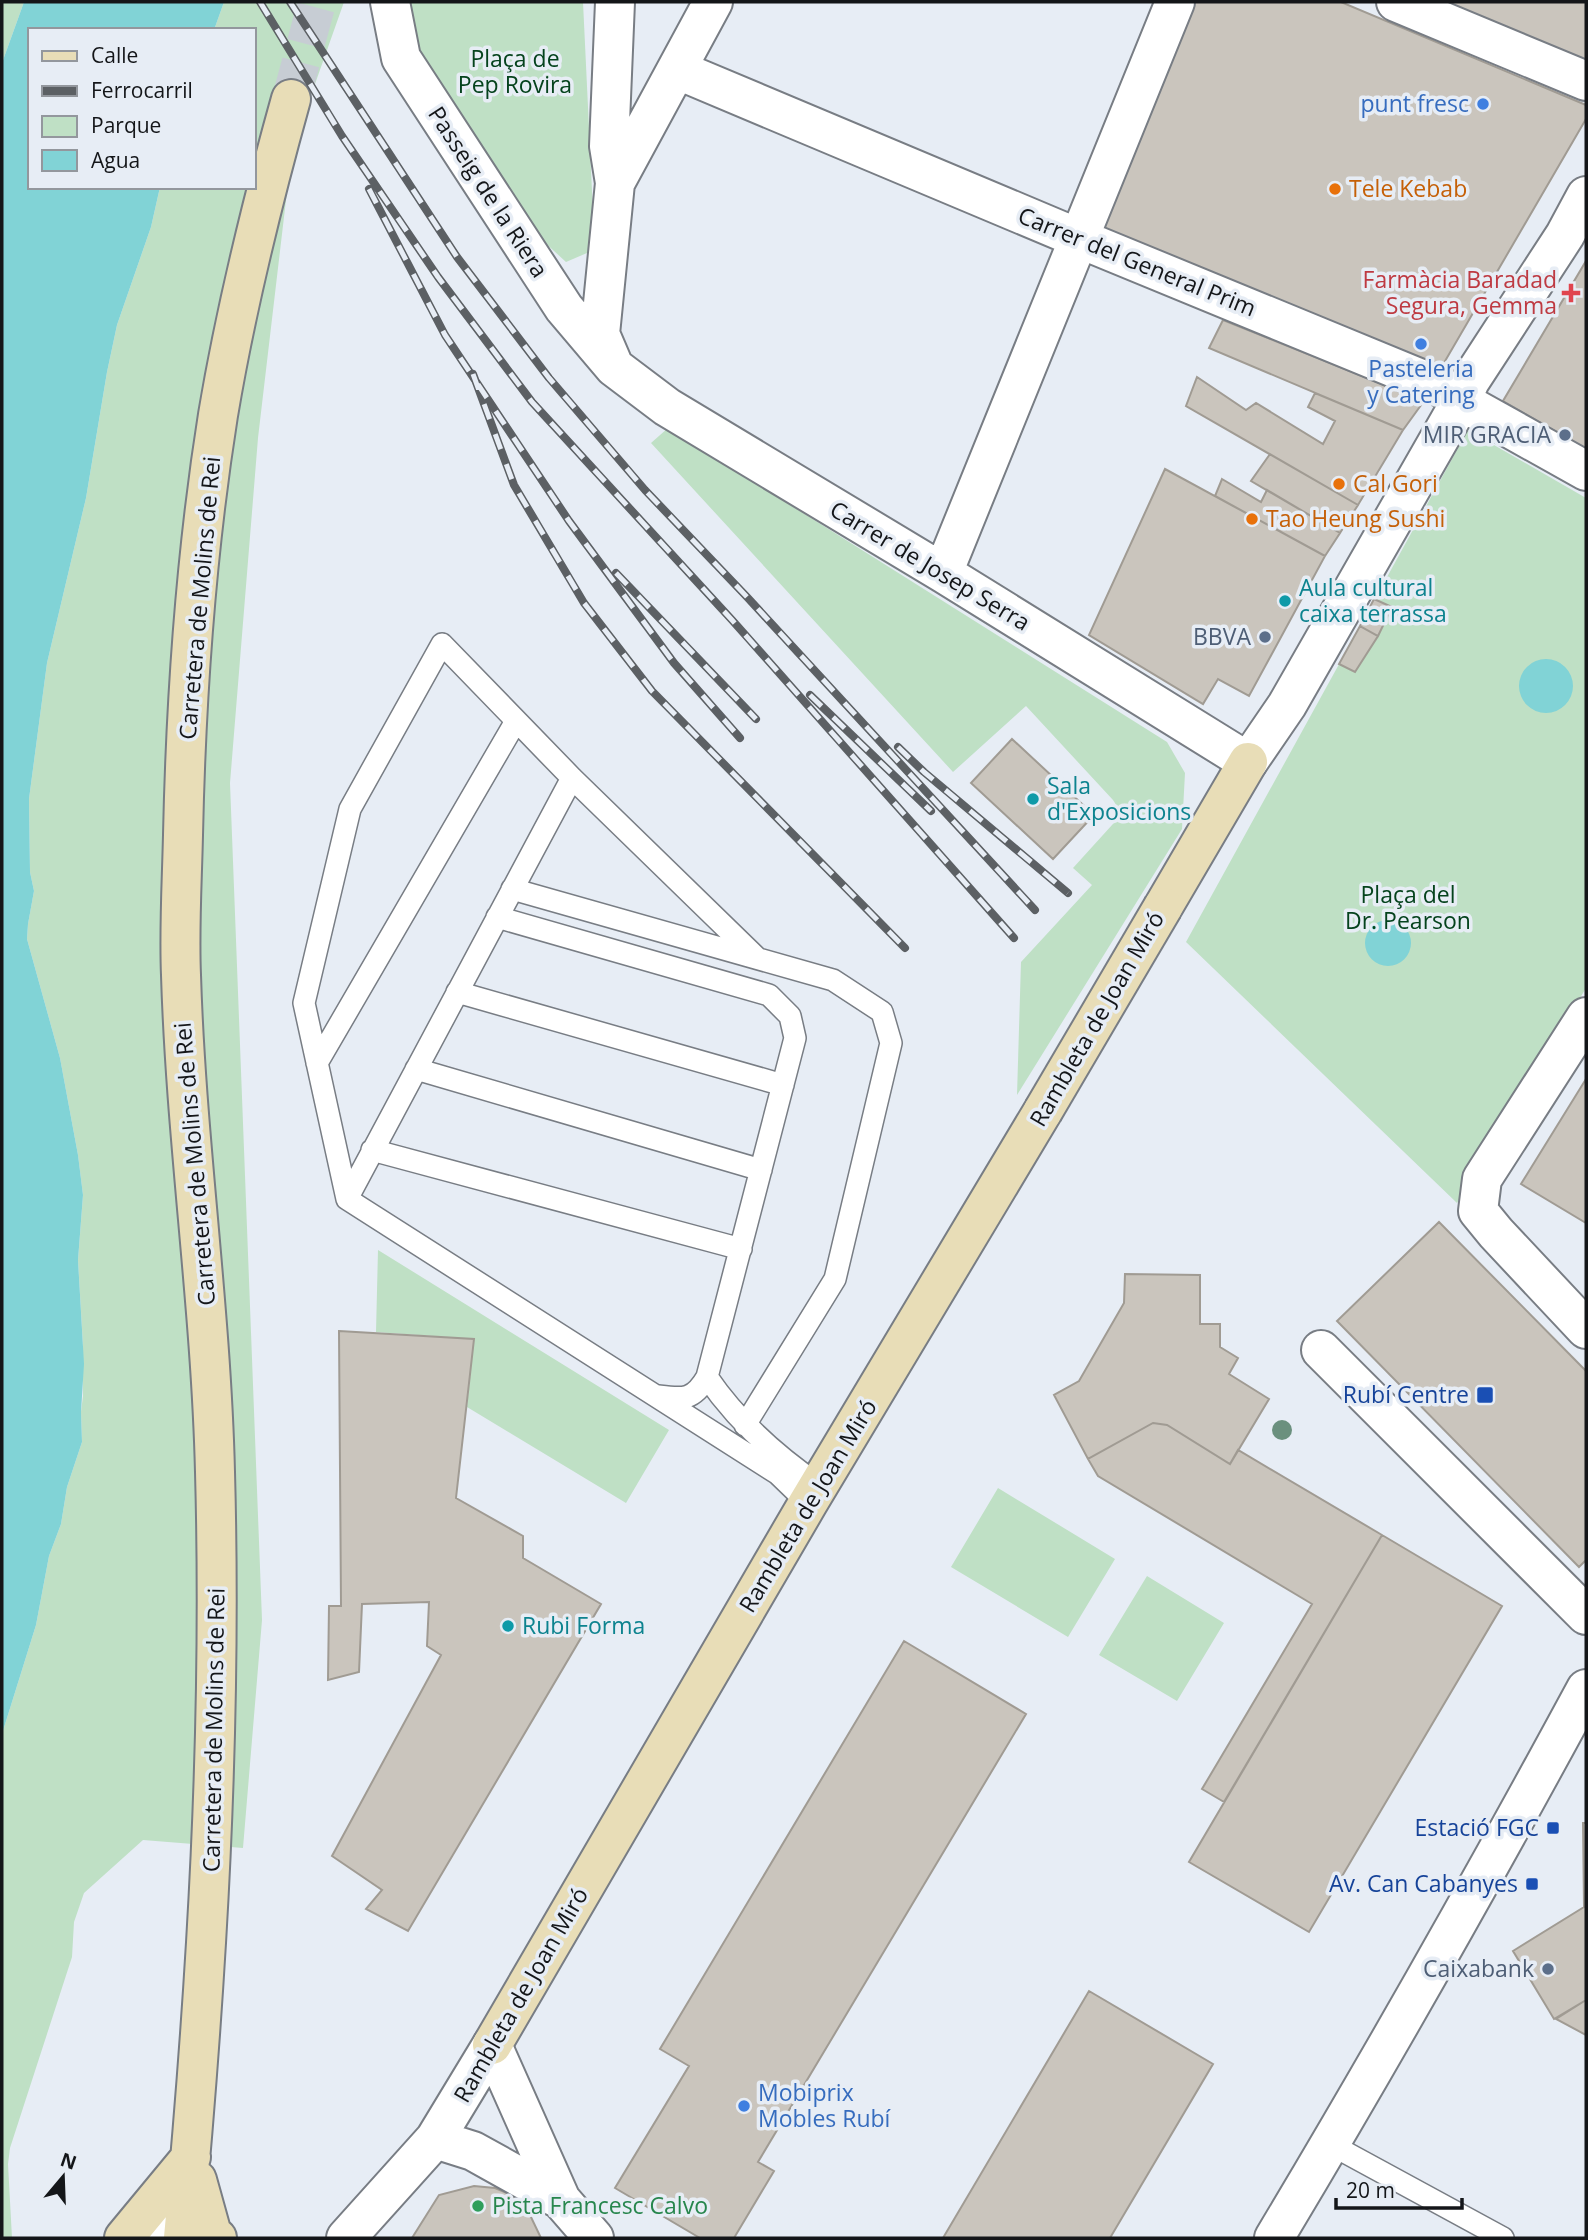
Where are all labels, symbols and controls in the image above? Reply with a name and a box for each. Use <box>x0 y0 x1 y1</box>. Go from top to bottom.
legend <box>28 28 256 189</box>
text: Calle <box>91 41 138 69</box>
park label: Plaça de Pep Rovira <box>458 42 572 100</box>
text: Ferrocarril <box>91 76 193 104</box>
place label: punt fresc <box>1361 87 1469 119</box>
marker: punt fresc <box>1475 96 1491 112</box>
street label: Passeig de la Riera <box>421 100 556 283</box>
text: Parque <box>91 111 161 139</box>
text: Agua <box>91 146 140 174</box>
place label: Tele Kebab <box>1349 172 1467 204</box>
marker: Tele Kebab <box>1327 181 1343 197</box>
street label: Carrer del General Prim <box>1014 199 1261 323</box>
place label: Farmàcia Baradad Segura, Gemma <box>1363 263 1557 321</box>
marker: Farmàcia Baradad Segura, Gemma <box>1563 285 1579 301</box>
marker: Pasteleria y Catering <box>1413 336 1429 352</box>
place label: Pasteleria y Catering <box>1367 352 1475 410</box>
place label: MIR GRACIA <box>1423 418 1551 450</box>
marker: MIR GRACIA <box>1557 427 1573 443</box>
street label: Carretera de Molins de Rei <box>171 455 227 741</box>
place label: Cal Gori <box>1353 467 1438 499</box>
marker: Cal Gori <box>1331 476 1347 492</box>
street label: Carrer de Josep Serra <box>824 493 1037 638</box>
place label: Tao Heung Sushi <box>1266 502 1445 534</box>
marker: Tao Heung Sushi <box>1244 511 1260 527</box>
place label: Aula cultural caixa terrassa <box>1299 571 1447 629</box>
marker: Aula cultural caixa terrassa <box>1277 593 1293 609</box>
place label: BBVA <box>1193 620 1251 652</box>
marker: BBVA <box>1257 629 1273 645</box>
place label: Sala d'Exposicions <box>1047 769 1191 827</box>
marker: Sala d'Exposicions <box>1025 791 1041 807</box>
park label: Plaça del Dr. Pearson <box>1345 878 1471 936</box>
street label: Rambleta de Joan Miró <box>1021 905 1171 1132</box>
street label: Carretera de Molins de Rei <box>166 1021 222 1307</box>
place label: Rubí Centre <box>1343 1378 1469 1410</box>
marker: Rubí Centre <box>1475 1385 1495 1405</box>
street label: Rambleta de Joan Miró <box>731 1393 884 1618</box>
street label: Carretera de Molins de Rei <box>195 1588 231 1872</box>
place label: Rubi Forma <box>522 1609 645 1641</box>
marker: Rubi Forma <box>500 1618 516 1634</box>
place label: Estació FGC <box>1415 1811 1539 1843</box>
marker: Estació FGC <box>1545 1820 1561 1836</box>
place label: Av. Can Cabanyes <box>1329 1867 1518 1899</box>
marker: Av. Can Cabanyes <box>1524 1876 1540 1892</box>
street label: Rambleta de Joan Miró <box>445 1881 595 2108</box>
place label: Caixabank <box>1423 1952 1534 1984</box>
marker: Caixabank <box>1540 1961 1556 1977</box>
place label: Mobiprix Mobles Rubí <box>758 2076 892 2134</box>
marker: Mobiprix Mobles Rubí <box>736 2098 752 2114</box>
north arrow <box>28 2142 98 2212</box>
text: N <box>57 2146 80 2176</box>
scale bar <box>1336 2166 1462 2210</box>
text: 20 m <box>1346 2176 1395 2204</box>
place label: Pista Francesc Calvo <box>492 2189 708 2221</box>
marker: Pista Francesc Calvo <box>470 2198 486 2214</box>

